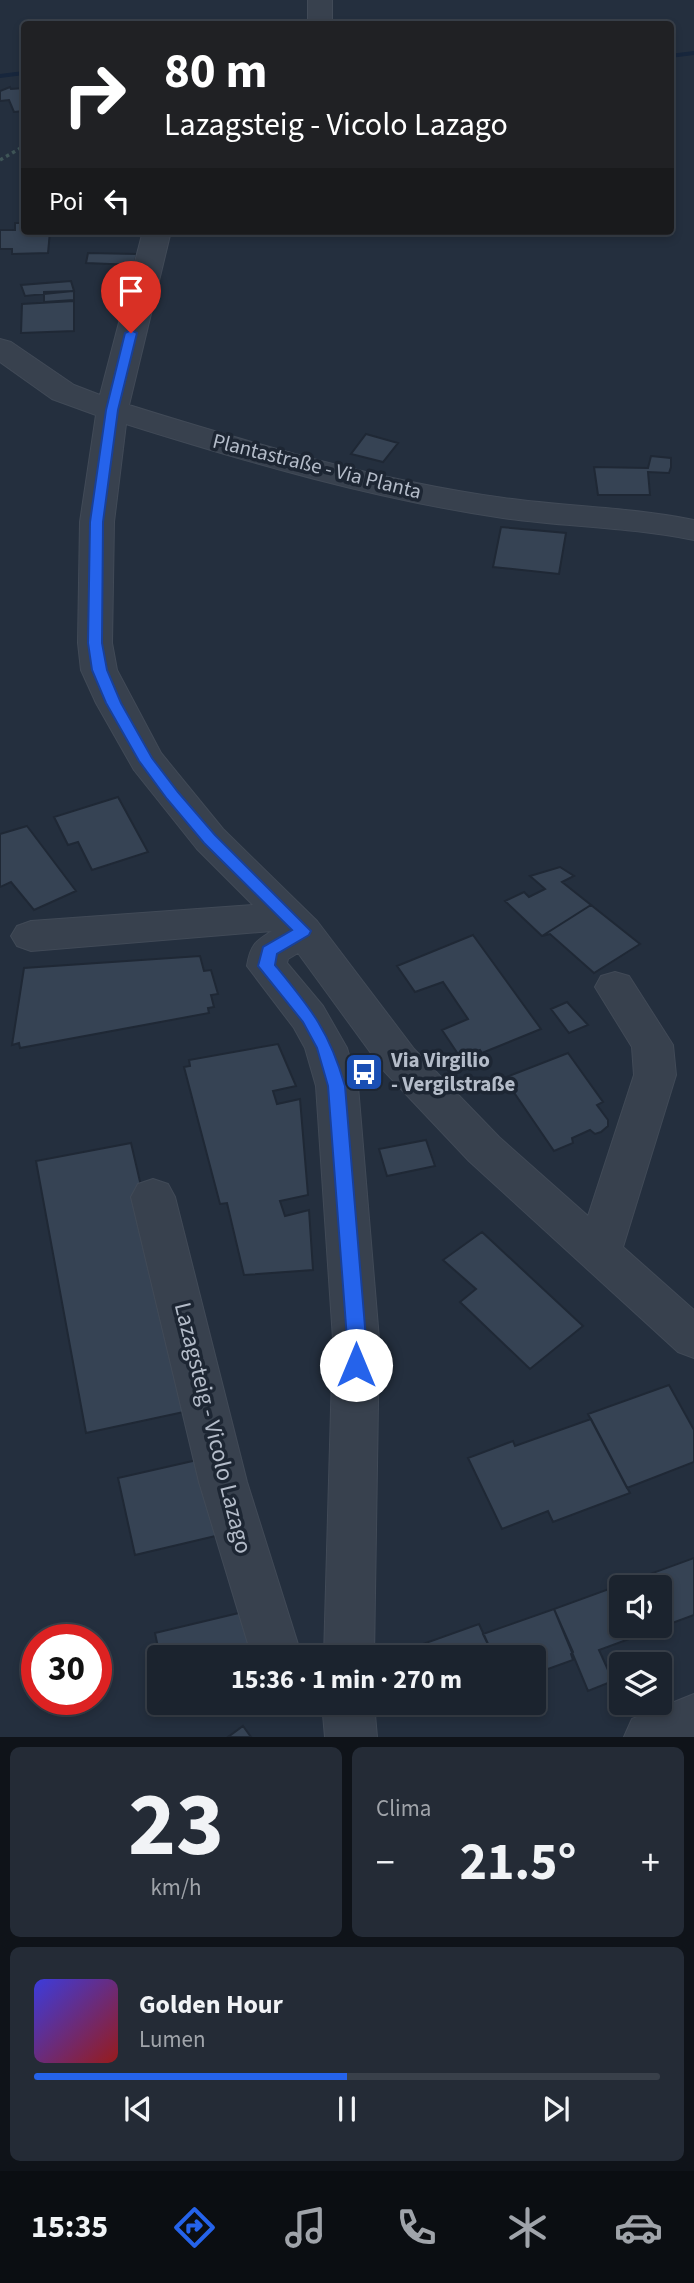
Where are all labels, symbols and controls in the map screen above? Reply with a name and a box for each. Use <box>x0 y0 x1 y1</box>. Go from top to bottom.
text: 80 m <box>164 37 268 107</box>
icon: right <box>49 49 140 140</box>
text: Lazagsteig - Vicolo Lazago <box>164 102 508 148</box>
icon: left <box>98 182 136 220</box>
text: Poi <box>49 183 84 220</box>
pin <box>101 261 161 333</box>
icon: arrive <box>112 272 150 310</box>
street label: Plantastraße - Via Planta <box>209 426 425 506</box>
place label: Via Virgilio - Vergilstraße <box>390 1045 516 1099</box>
bus stop icon: Via Virgilio - Vergilstraße <box>343 1051 385 1093</box>
street label: Lazagsteig - Vicolo Lazago <box>165 1299 261 1557</box>
position arrow <box>319 1328 393 1402</box>
map controls <box>609 1575 672 1715</box>
button: sound <box>609 1575 672 1638</box>
speed limit sign: 30 <box>21 1624 112 1715</box>
button: layers <box>609 1652 672 1715</box>
text: 15:36 · 1 min · 270 m <box>231 1661 462 1698</box>
text: 23 <box>128 1761 224 1890</box>
text: Clima <box>376 1792 431 1825</box>
text: 21.5° <box>460 1826 576 1900</box>
text: − <box>376 1836 395 1890</box>
text: + <box>641 1836 660 1890</box>
text: km/h <box>150 1871 202 1904</box>
text: Golden Hour <box>139 1986 283 2023</box>
text: Lumen <box>139 2023 206 2056</box>
icon: previous <box>119 2090 157 2128</box>
icon: pause <box>328 2090 366 2128</box>
icon: next <box>537 2090 575 2128</box>
icon: directions <box>170 2203 219 2252</box>
icon: music <box>281 2203 330 2252</box>
icon: phone <box>392 2203 441 2252</box>
icon: climate <box>503 2203 552 2252</box>
icon: car <box>614 2203 663 2252</box>
text: 15:35 <box>31 2204 108 2250</box>

